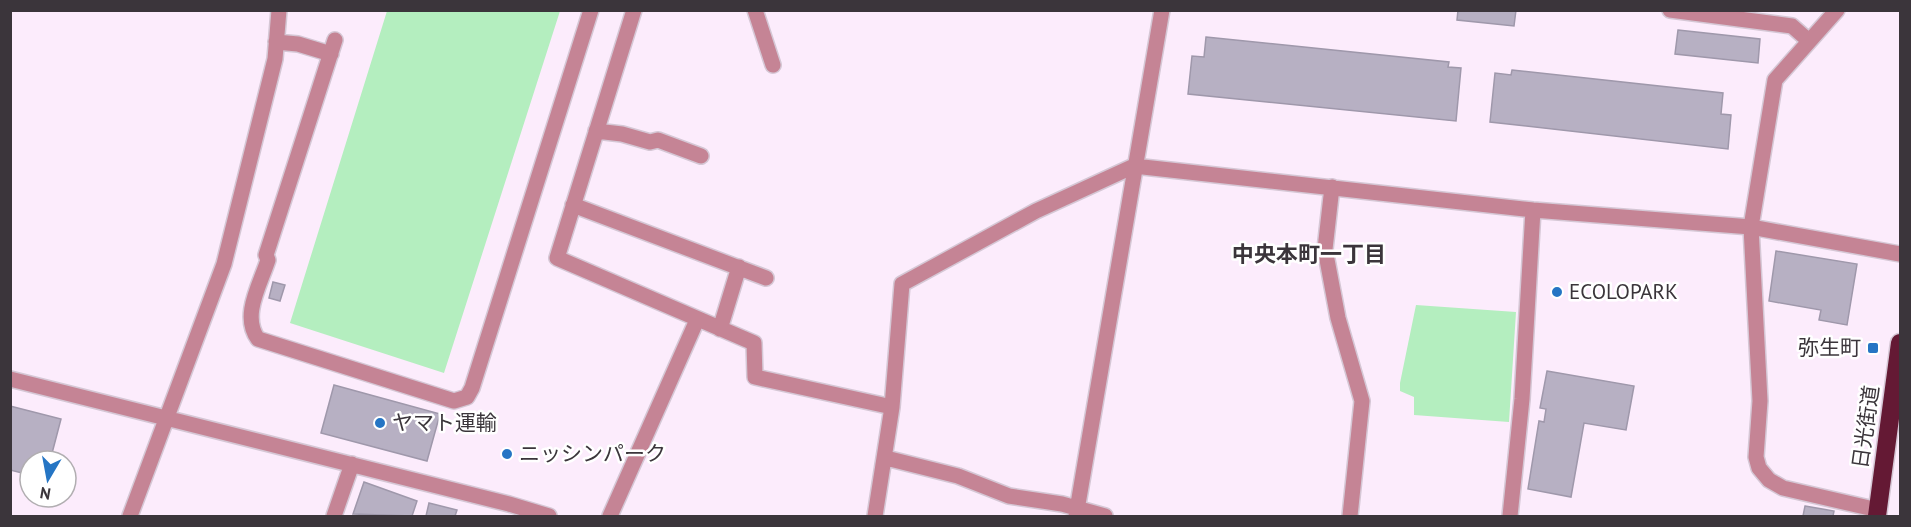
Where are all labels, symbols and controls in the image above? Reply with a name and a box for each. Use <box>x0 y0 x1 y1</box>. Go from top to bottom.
district label: 中央本町一丁目 <box>1232 240 1386 268</box>
place label: ECOLOPARK <box>1569 278 1678 305</box>
marker: ECOLOPARK <box>1550 285 1564 299</box>
place label: 弥生町 <box>1798 334 1861 361</box>
marker: 弥生町 <box>1866 341 1880 355</box>
street label: 日光街道 <box>1846 383 1885 470</box>
place label: ヤマト運輸 <box>392 409 497 436</box>
marker: ヤマト運輸 <box>373 416 387 430</box>
place label: ニッシンパーク <box>519 440 666 467</box>
marker: ニッシンパーク <box>500 447 514 461</box>
north arrow <box>18 449 78 509</box>
text: N <box>38 483 52 505</box>

